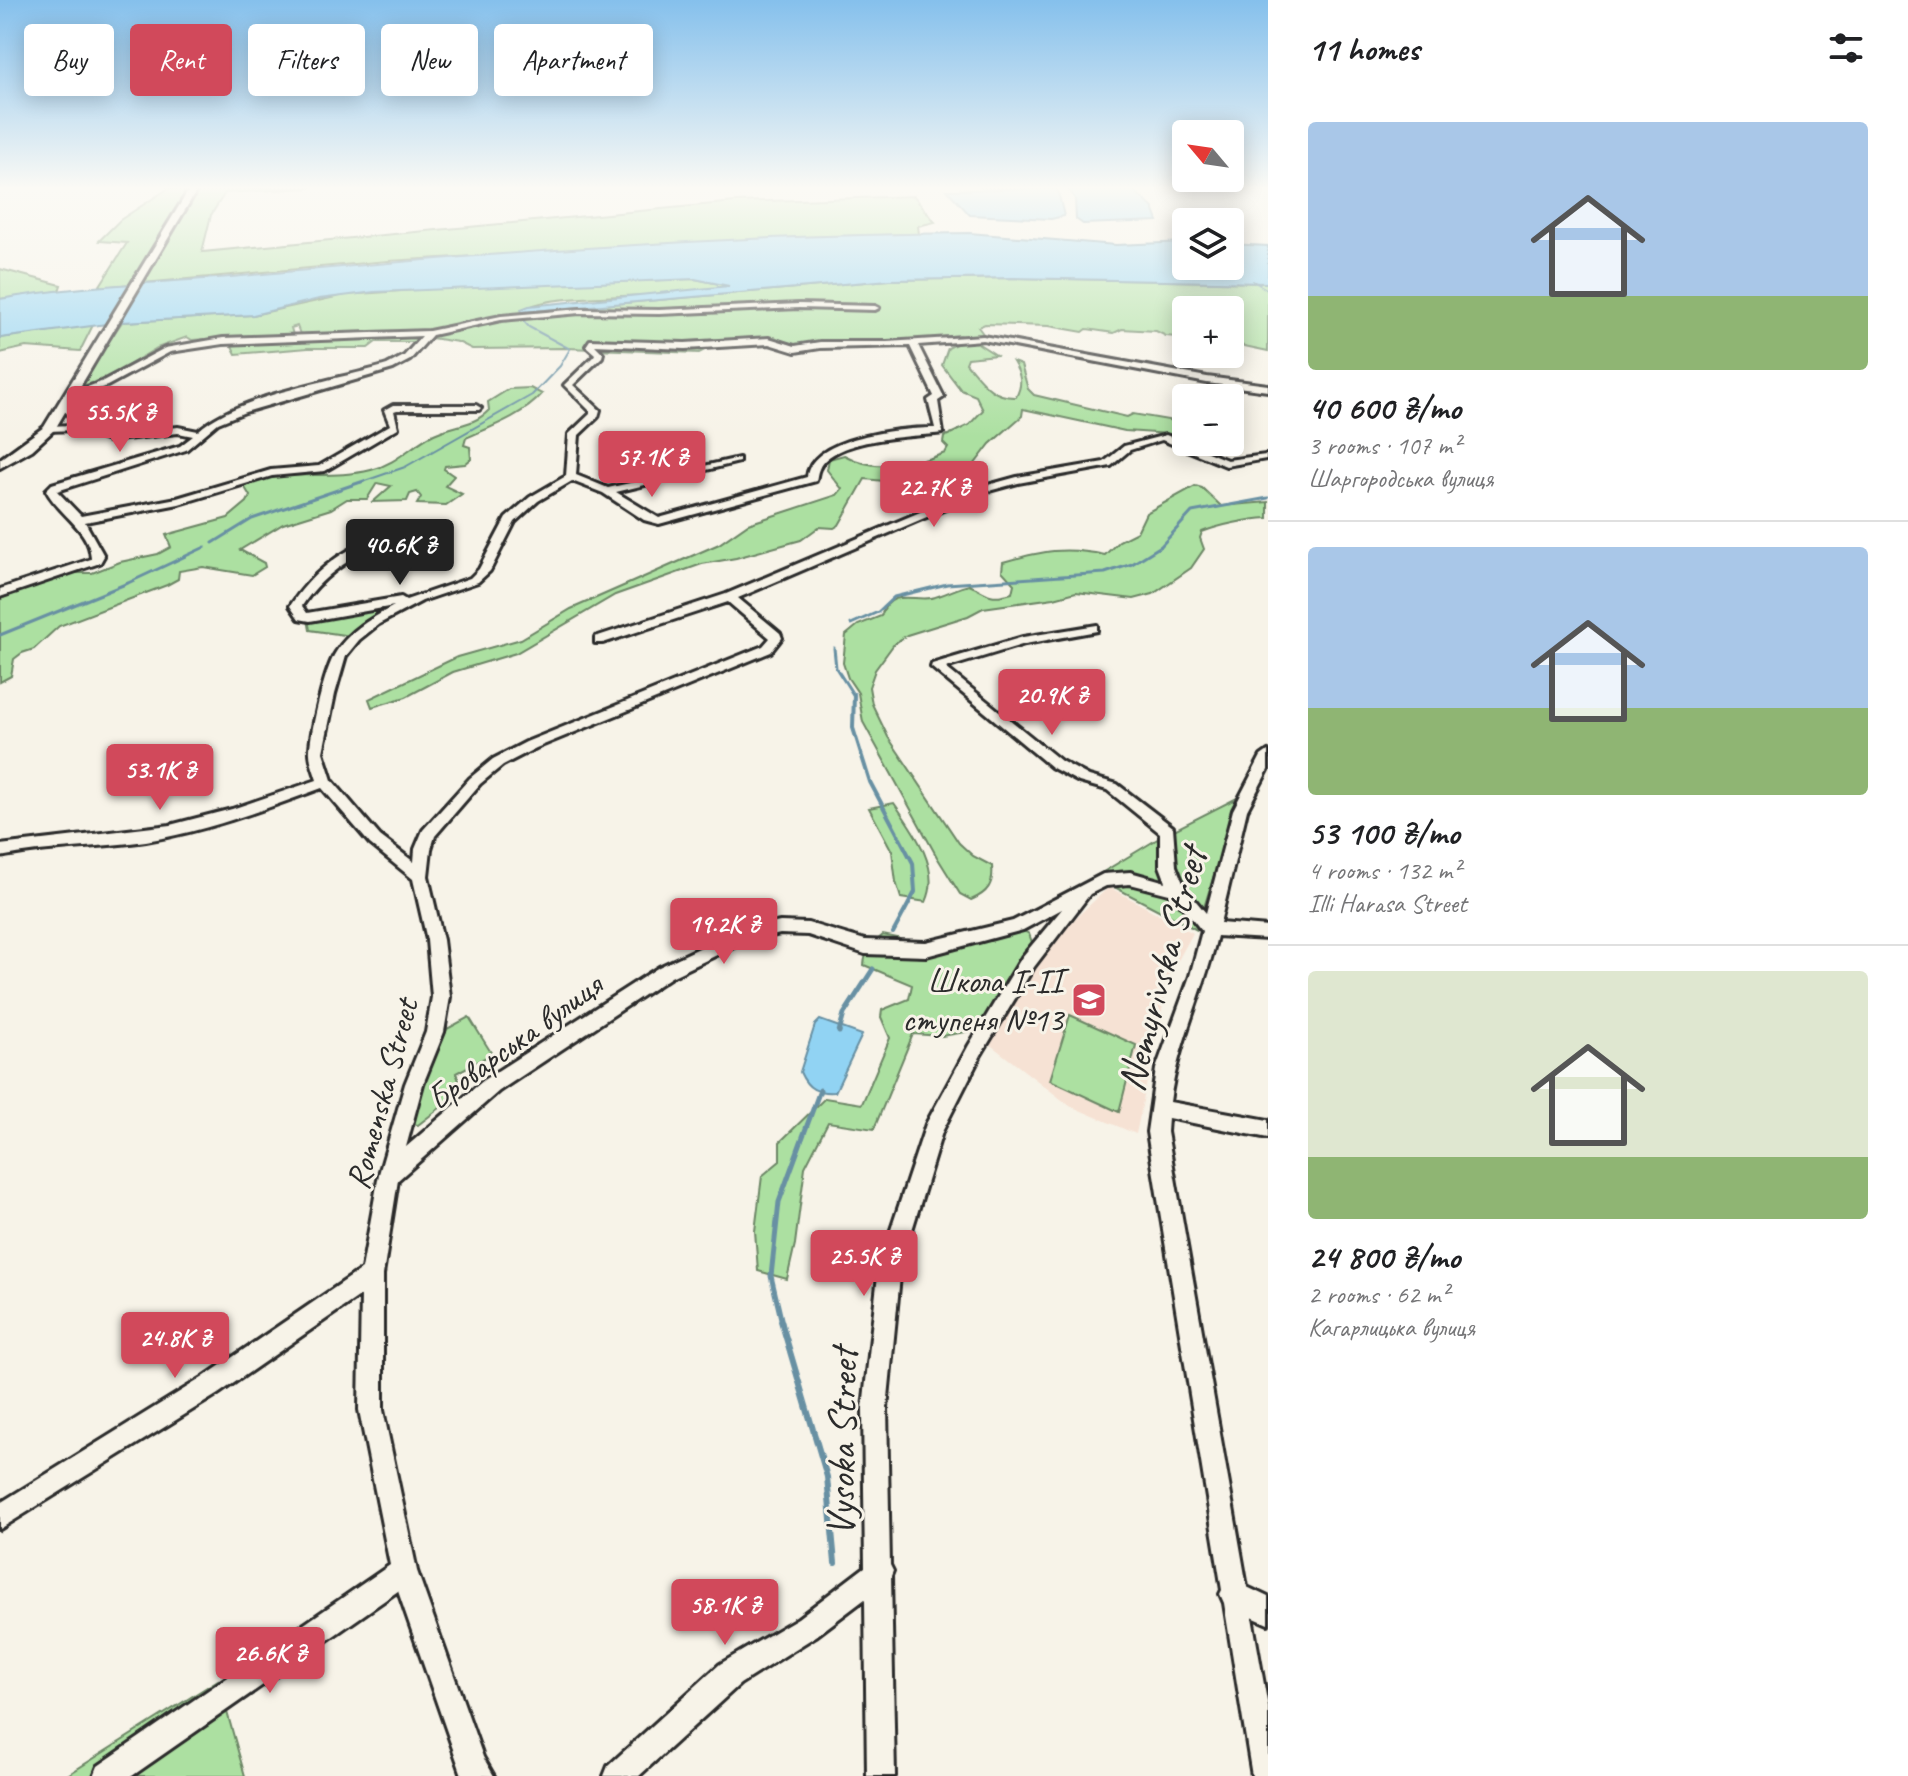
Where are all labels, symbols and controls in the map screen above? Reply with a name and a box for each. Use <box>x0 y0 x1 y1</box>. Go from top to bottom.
chip: Buy <box>24 24 114 96</box>
chip: Rent <box>130 24 232 96</box>
chip: Filters <box>248 24 365 96</box>
chip: New <box>381 24 478 96</box>
chip: Apartment <box>494 24 653 96</box>
icon: filters <box>1824 26 1868 70</box>
text: 11 homes <box>1308 27 1419 70</box>
north arrow <box>1172 120 1244 192</box>
map controls <box>1172 120 1244 456</box>
icon: home <box>1516 174 1660 318</box>
button: layers <box>1172 208 1244 280</box>
button: + <box>1172 296 1244 368</box>
button: − <box>1172 384 1244 456</box>
pin: 55.5K ₴ <box>46 386 194 454</box>
text: 40 600 ₴/mo <box>1308 386 1461 429</box>
text: 55.5K ₴ <box>85 395 155 428</box>
text: 3 rooms · 107 m² <box>1308 429 1460 462</box>
pin: 57.1K ₴ <box>578 431 726 499</box>
text: 57.1K ₴ <box>616 440 688 473</box>
pin: 22.7K ₴ <box>860 461 1008 529</box>
text: Шаргородська вулиця <box>1308 462 1493 495</box>
text: 22.7K ₴ <box>898 470 970 503</box>
pin: 40.6K ₴ <box>326 519 474 587</box>
text: 40.6K ₴ <box>364 528 436 561</box>
icon: home <box>1516 599 1660 743</box>
pin: 20.9K ₴ <box>978 669 1126 737</box>
text: 20.9K ₴ <box>1016 678 1088 711</box>
pin: 53.1K ₴ <box>86 744 234 812</box>
text: 53.1K ₴ <box>124 753 196 786</box>
text: 53 100 ₴/mo <box>1308 811 1460 854</box>
street label: Nemyrivska Street <box>1105 837 1220 1096</box>
text: 4 rooms · 132 m² <box>1308 854 1460 887</box>
text: Illi Harasa Street <box>1308 887 1467 920</box>
pin: 19.2K ₴ <box>650 898 798 966</box>
text: 19.2K ₴ <box>688 907 760 940</box>
place label: Школа I-II ступеня №13 <box>902 959 1070 1041</box>
street label: Броварська вулиця <box>418 962 612 1119</box>
school or university icon: Школа I-II ступеня №13 <box>1070 981 1108 1019</box>
street label: Romenska Street <box>335 991 428 1194</box>
icon: home <box>1516 1023 1660 1167</box>
pin: 25.5K ₴ <box>790 1230 938 1298</box>
text: 24 800 ₴/mo <box>1308 1235 1460 1278</box>
text: 25.5K ₴ <box>829 1239 899 1272</box>
text: 2 rooms · 62 m² <box>1308 1278 1449 1311</box>
text: Кагарлицька вулиця <box>1308 1311 1475 1344</box>
pin: 24.8K ₴ <box>101 1312 249 1380</box>
text: 24.8K ₴ <box>139 1321 211 1354</box>
street label: Vysoka Street <box>815 1342 869 1537</box>
pin: 58.1K ₴ <box>651 1579 799 1647</box>
text: 58.1K ₴ <box>689 1588 761 1621</box>
pin: 26.6K ₴ <box>196 1627 344 1695</box>
text: 26.6K ₴ <box>234 1636 306 1669</box>

